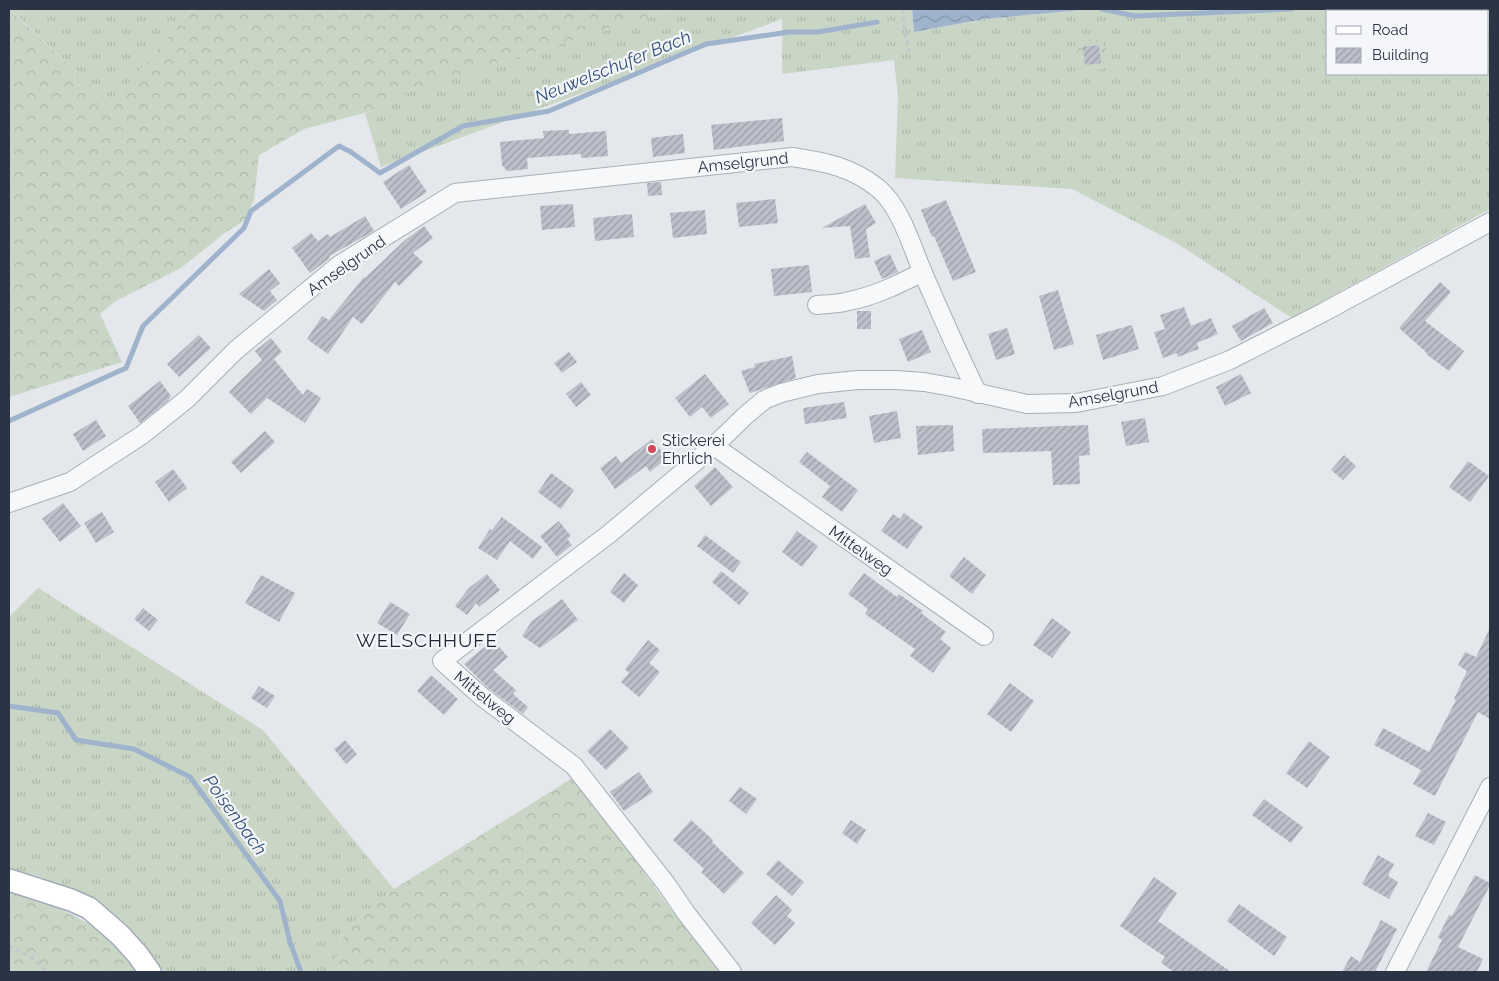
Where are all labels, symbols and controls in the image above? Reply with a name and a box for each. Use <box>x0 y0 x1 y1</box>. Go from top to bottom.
legend <box>1326 10 1489 75</box>
text: Road <box>1372 21 1408 39</box>
water label: Neuwelschufer Bach <box>532 26 694 107</box>
text: Building <box>1372 46 1429 64</box>
street label: Amselgrund <box>697 148 789 177</box>
street label: Amselgrund <box>303 231 389 299</box>
street label: Amselgrund <box>1066 377 1160 412</box>
place label: Stickerei Ehrlich <box>662 431 725 468</box>
marker: Stickerei Ehrlich <box>646 443 658 455</box>
street label: Mittelweg <box>825 522 896 579</box>
district label: WELSCHHUFE <box>356 629 498 651</box>
street label: Mittelweg <box>450 667 519 728</box>
water label: Poisenbach <box>199 771 272 859</box>

